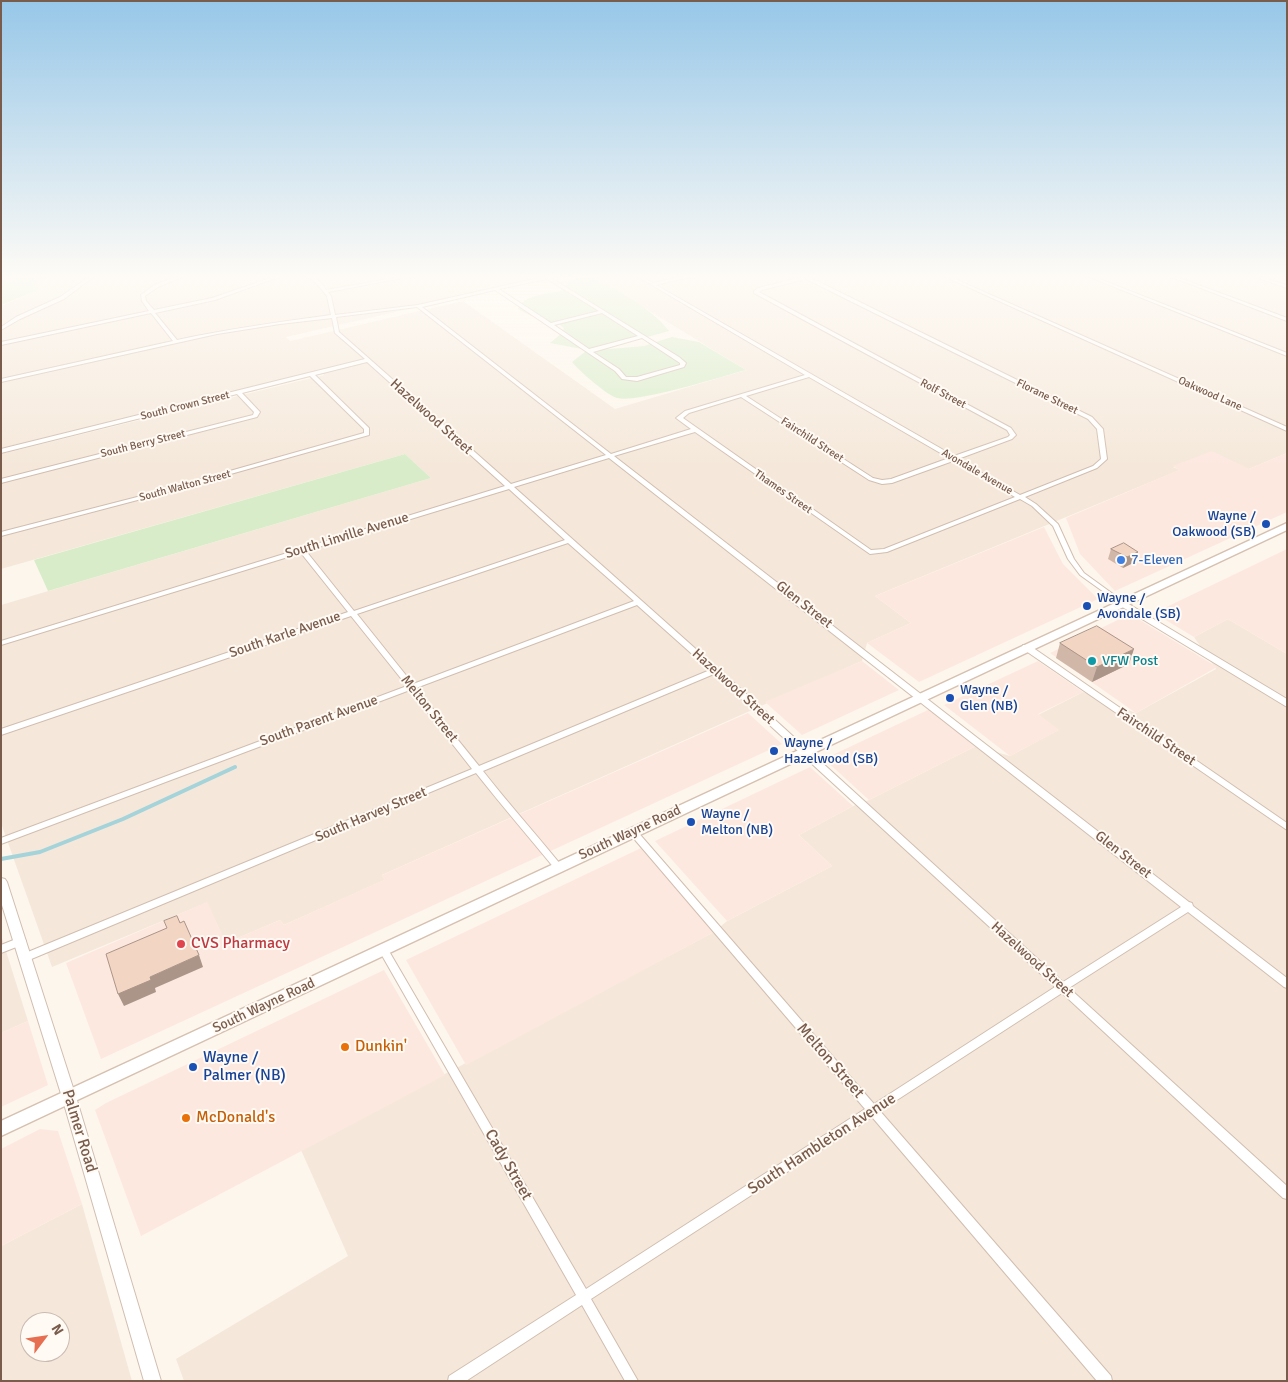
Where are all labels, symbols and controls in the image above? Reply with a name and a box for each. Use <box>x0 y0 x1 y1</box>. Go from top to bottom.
street label: Oakwood Lane <box>1176 374 1244 414</box>
street label: Hazelwood Street <box>386 376 476 458</box>
street label: Rolf Street <box>918 376 968 412</box>
street label: Florane Street <box>1014 376 1080 418</box>
street label: South Crown Street <box>139 389 231 423</box>
street label: Fairchild Street <box>778 415 846 465</box>
street label: South Berry Street <box>99 427 187 461</box>
street label: Avondale Avenue <box>939 446 1015 498</box>
street label: South Walton Street <box>138 467 232 505</box>
street label: Thames Street <box>752 467 814 517</box>
place label: Wayne / Oakwood (SB) <box>1172 508 1256 540</box>
street label: South Linville Avenue <box>283 509 411 563</box>
marker: Wayne / Oakwood (SB) <box>1260 518 1272 530</box>
place label: 7-Eleven <box>1131 552 1183 568</box>
marker: 7-Eleven <box>1115 554 1127 566</box>
street label: Glen Street <box>772 578 836 632</box>
place label: Wayne / Avondale (SB) <box>1097 590 1181 622</box>
marker: Wayne / Avondale (SB) <box>1081 600 1093 612</box>
street label: South Karle Avenue <box>227 608 343 662</box>
street label: Hazelwood Street <box>688 646 778 728</box>
place label: VFW Post <box>1102 653 1158 669</box>
marker: VFW Post <box>1086 655 1098 667</box>
street label: Melton Street <box>397 672 461 746</box>
place label: Wayne / Glen (NB) <box>960 682 1018 714</box>
street label: South Parent Avenue <box>258 692 380 750</box>
marker: Wayne / Glen (NB) <box>944 692 956 704</box>
street label: Fairchild Street <box>1113 704 1199 770</box>
place label: Wayne / Hazelwood (SB) <box>784 735 878 768</box>
marker: Wayne / Hazelwood (SB) <box>768 745 780 757</box>
street label: South Harvey Street <box>313 784 429 846</box>
street label: South Wayne Road <box>576 802 684 864</box>
place label: Wayne / Melton (NB) <box>701 806 773 839</box>
marker: Wayne / Melton (NB) <box>685 816 697 828</box>
street label: Glen Street <box>1091 828 1155 882</box>
street label: Hazelwood Street <box>987 919 1077 1001</box>
place label: CVS Pharmacy <box>191 934 290 954</box>
marker: CVS Pharmacy <box>175 938 187 950</box>
street label: South Wayne Road <box>210 975 318 1037</box>
street label: Melton Street <box>792 1020 868 1102</box>
place label: Dunkin' <box>355 1037 407 1057</box>
marker: Dunkin' <box>339 1041 351 1053</box>
place label: Wayne / Palmer (NB) <box>203 1048 286 1086</box>
marker: Wayne / Palmer (NB) <box>187 1061 199 1073</box>
street label: Palmer Road <box>57 1087 101 1175</box>
street label: South Hambleton Avenue <box>744 1089 900 1199</box>
place label: McDonald's <box>196 1108 275 1128</box>
marker: McDonald's <box>180 1112 192 1124</box>
street label: Cady Street <box>480 1126 536 1204</box>
north arrow <box>20 1312 70 1362</box>
text: N <box>48 1321 67 1338</box>

